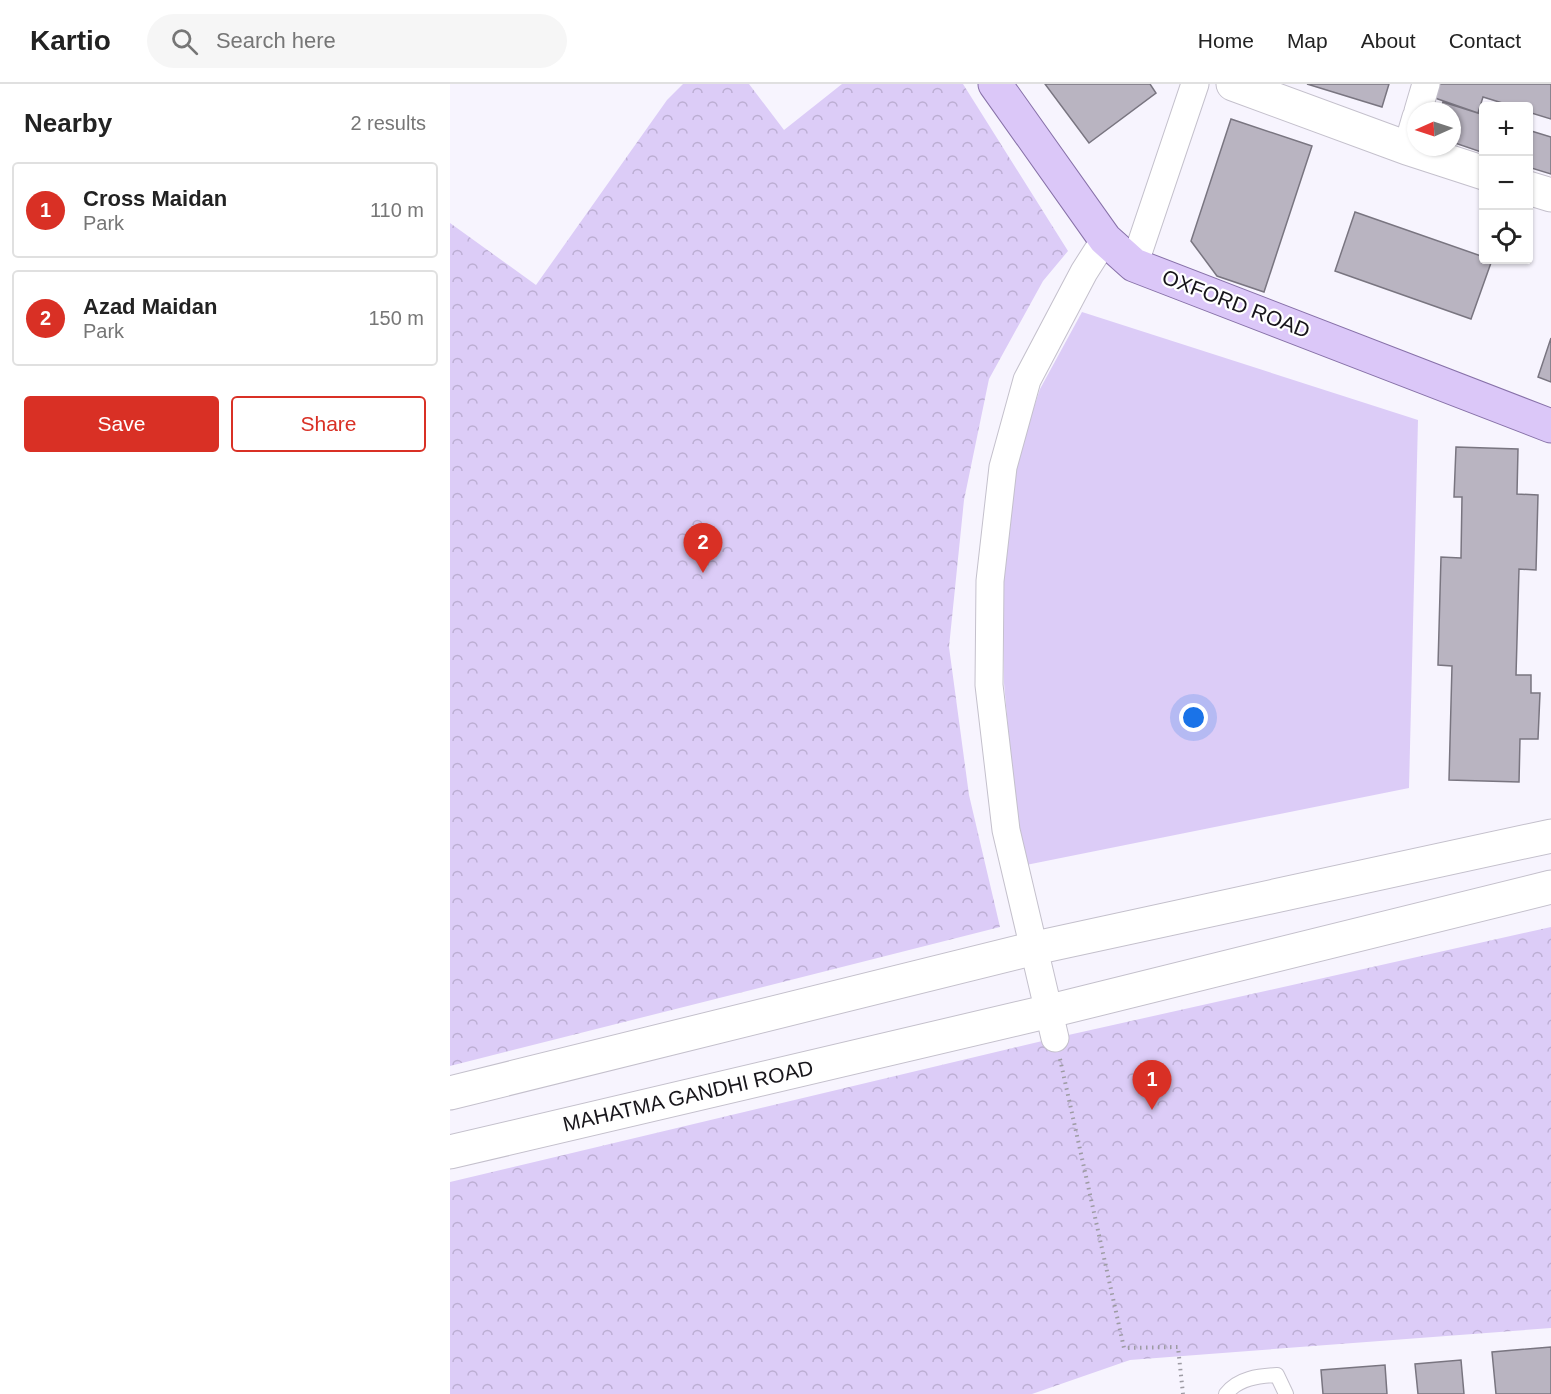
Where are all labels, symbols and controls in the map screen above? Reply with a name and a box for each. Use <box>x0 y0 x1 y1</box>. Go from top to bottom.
search box <box>147 14 567 68</box>
text: Kartio <box>30 25 111 56</box>
icon: search <box>168 25 201 58</box>
text: Search here <box>216 28 336 53</box>
text: Home <box>1198 29 1254 52</box>
text: Map <box>1287 29 1328 52</box>
text: About <box>1361 29 1416 52</box>
text: Contact <box>1449 29 1521 52</box>
north arrow <box>1407 102 1461 156</box>
map controls <box>1479 102 1533 264</box>
button: + <box>1479 102 1533 156</box>
text: Nearby <box>24 108 112 138</box>
text: 2 results <box>350 112 426 134</box>
button: − <box>1479 156 1533 210</box>
text: Cross Maidan <box>83 186 227 211</box>
text: 1 <box>40 199 51 221</box>
text: 110 m <box>370 199 424 221</box>
button: locate <box>1479 210 1533 264</box>
text: Park <box>83 212 124 234</box>
street label: OXFORD ROAD <box>1159 265 1313 342</box>
text: Azad Maidan <box>83 294 217 319</box>
text: 2 <box>40 307 51 329</box>
text: 150 m <box>368 307 424 329</box>
text: Park <box>83 320 124 342</box>
button: Save <box>24 396 219 452</box>
button: Share <box>231 396 426 452</box>
pin: 2 <box>684 524 722 573</box>
your location <box>1179 703 1208 732</box>
street label: MAHATMA GANDHI ROAD <box>560 1055 815 1136</box>
pin: 1 <box>1132 1060 1172 1110</box>

